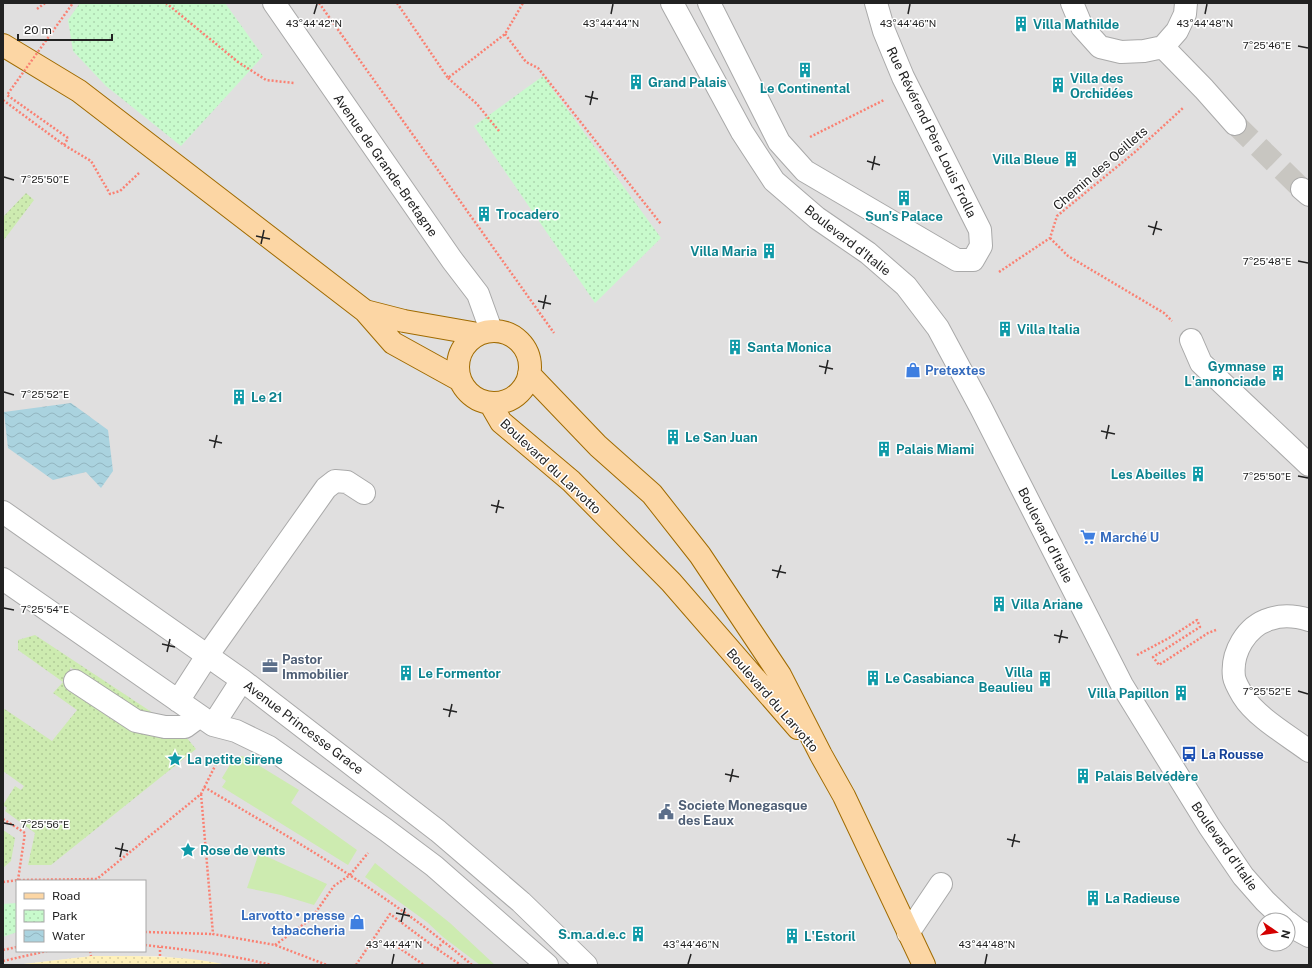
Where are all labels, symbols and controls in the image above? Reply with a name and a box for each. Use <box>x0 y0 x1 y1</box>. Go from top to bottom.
building icon: Villa Mathilde <box>1012 15 1030 33</box>
scale bar <box>18 16 112 42</box>
text: 43°44'42"N <box>286 17 342 29</box>
text: 43°44'44"N <box>583 17 639 29</box>
text: 43°44'46"N <box>880 17 936 29</box>
place label: Villa Mathilde <box>1033 17 1119 32</box>
text: 43°44'48"N <box>1177 17 1233 29</box>
text: 20 m <box>24 23 52 37</box>
text: 7°25'46"E <box>1243 39 1291 51</box>
street label: Rue Révérend Père Louis Frolla <box>884 44 979 220</box>
building icon: Le Continental <box>796 61 814 79</box>
place label: Villa des Orchidées <box>1070 71 1133 101</box>
building icon: Grand Palais <box>627 73 645 91</box>
place label: Grand Palais <box>648 75 727 90</box>
building icon: Villa des Orchidées <box>1049 76 1067 94</box>
place label: Le Continental <box>760 81 850 96</box>
street label: Avenue de Grande-Bretagne <box>330 91 441 240</box>
street label: Chemin des Oeillets <box>1050 123 1150 213</box>
building icon: Villa Bleue <box>1062 150 1080 168</box>
place label: Villa Bleue <box>992 152 1059 167</box>
text: 7°25'50"E <box>21 173 69 185</box>
building icon: Sun's Palace <box>895 189 913 207</box>
street label: Boulevard d'Italie <box>802 202 894 279</box>
building icon: Trocadero <box>475 205 493 223</box>
place label: Trocadero <box>496 207 559 222</box>
place label: Sun's Palace <box>865 209 943 224</box>
building icon: Villa Maria <box>760 242 778 260</box>
place label: Villa Maria <box>690 244 757 259</box>
text: 7°25'48"E <box>1243 255 1291 267</box>
building icon: Villa Italia <box>996 320 1014 338</box>
place label: Villa Italia <box>1017 322 1080 337</box>
building icon: Santa Monica <box>726 338 744 356</box>
place label: Santa Monica <box>747 340 831 355</box>
place label: Gymnase L'annonciade <box>1184 359 1266 389</box>
shop icon: Pretextes <box>904 361 922 379</box>
place label: Pretextes <box>925 363 985 378</box>
building icon: Gymnase L'annonciade <box>1269 364 1287 382</box>
text: 7°25'52"E <box>21 388 69 400</box>
building icon: Le 21 <box>230 388 248 406</box>
place label: Le 21 <box>251 390 283 405</box>
street label: Boulevard du Larvotto <box>497 416 604 517</box>
building icon: Le San Juan <box>664 428 682 446</box>
place label: Le San Juan <box>685 430 758 445</box>
building icon: Palais Miami <box>875 440 893 458</box>
place label: Palais Miami <box>896 442 974 457</box>
building icon: Les Abeilles <box>1189 465 1207 483</box>
place label: Les Abeilles <box>1111 467 1186 482</box>
text: 7°25'50"E <box>1243 470 1291 482</box>
street label: Boulevard d'Italie <box>1015 485 1076 585</box>
supermarket icon: Marché U <box>1079 528 1097 546</box>
place label: Marché U <box>1100 530 1159 545</box>
building icon: Villa Ariane <box>990 595 1008 613</box>
place label: Villa Ariane <box>1011 597 1083 612</box>
text: 7°25'54"E <box>21 603 69 615</box>
street label: Boulevard du Larvotto <box>724 646 822 755</box>
place label: Pastor Immobilier <box>282 652 349 682</box>
office icon: Pastor Immobilier <box>261 657 279 675</box>
building icon: Le Formentor <box>397 664 415 682</box>
place label: Villa Beaulieu <box>979 665 1033 695</box>
place label: Le Formentor <box>418 666 502 681</box>
building icon: Le Casabianca <box>864 669 882 687</box>
building icon: Villa Beaulieu <box>1036 670 1054 688</box>
place label: Le Casabianca <box>885 671 974 686</box>
street label: Avenue Princesse Grace <box>241 678 366 777</box>
building icon: Villa Papillon <box>1172 684 1190 702</box>
text: 7°25'52"E <box>1243 685 1291 697</box>
place label: Villa Papillon <box>1088 686 1169 701</box>
bus stop icon: La Rousse <box>1180 745 1198 763</box>
place label: La Rousse <box>1201 747 1264 762</box>
place icon: La petite sirene <box>166 750 184 768</box>
place label: La petite sirene <box>187 752 283 767</box>
building icon: Palais Belvédère <box>1074 767 1092 785</box>
place label: Palais Belvédère <box>1095 769 1198 784</box>
place label: Societe Monegasque des Eaux <box>678 798 807 828</box>
street label: Boulevard d'Italie <box>1188 799 1261 894</box>
public building icon: Societe Monegasque des Eaux <box>657 803 675 821</box>
text: 7°25'56"E <box>21 818 69 830</box>
place icon: Rose de vents <box>179 841 197 859</box>
place label: Rose de vents <box>200 843 286 858</box>
legend <box>16 880 146 952</box>
text: Road <box>52 889 80 903</box>
building icon: La Radieuse <box>1084 889 1102 907</box>
place label: La Radieuse <box>1105 891 1180 906</box>
place label: Larvotto • presse tabaccheria <box>241 908 345 938</box>
text: Park <box>52 909 78 923</box>
north arrow <box>1256 912 1296 952</box>
shop icon: Larvotto • presse tabaccheria <box>348 913 366 931</box>
building icon: S.m.a.d.e.c <box>629 925 647 943</box>
place label: S.m.a.d.e.c <box>558 927 626 942</box>
building icon: L'Estoril <box>783 927 801 945</box>
text: Water <box>52 929 86 943</box>
place label: L'Estoril <box>804 929 856 944</box>
text: N <box>1279 929 1293 940</box>
text: 43°44'44"N <box>366 938 422 950</box>
text: 43°44'46"N <box>663 938 719 950</box>
text: 43°44'48"N <box>959 938 1015 950</box>

